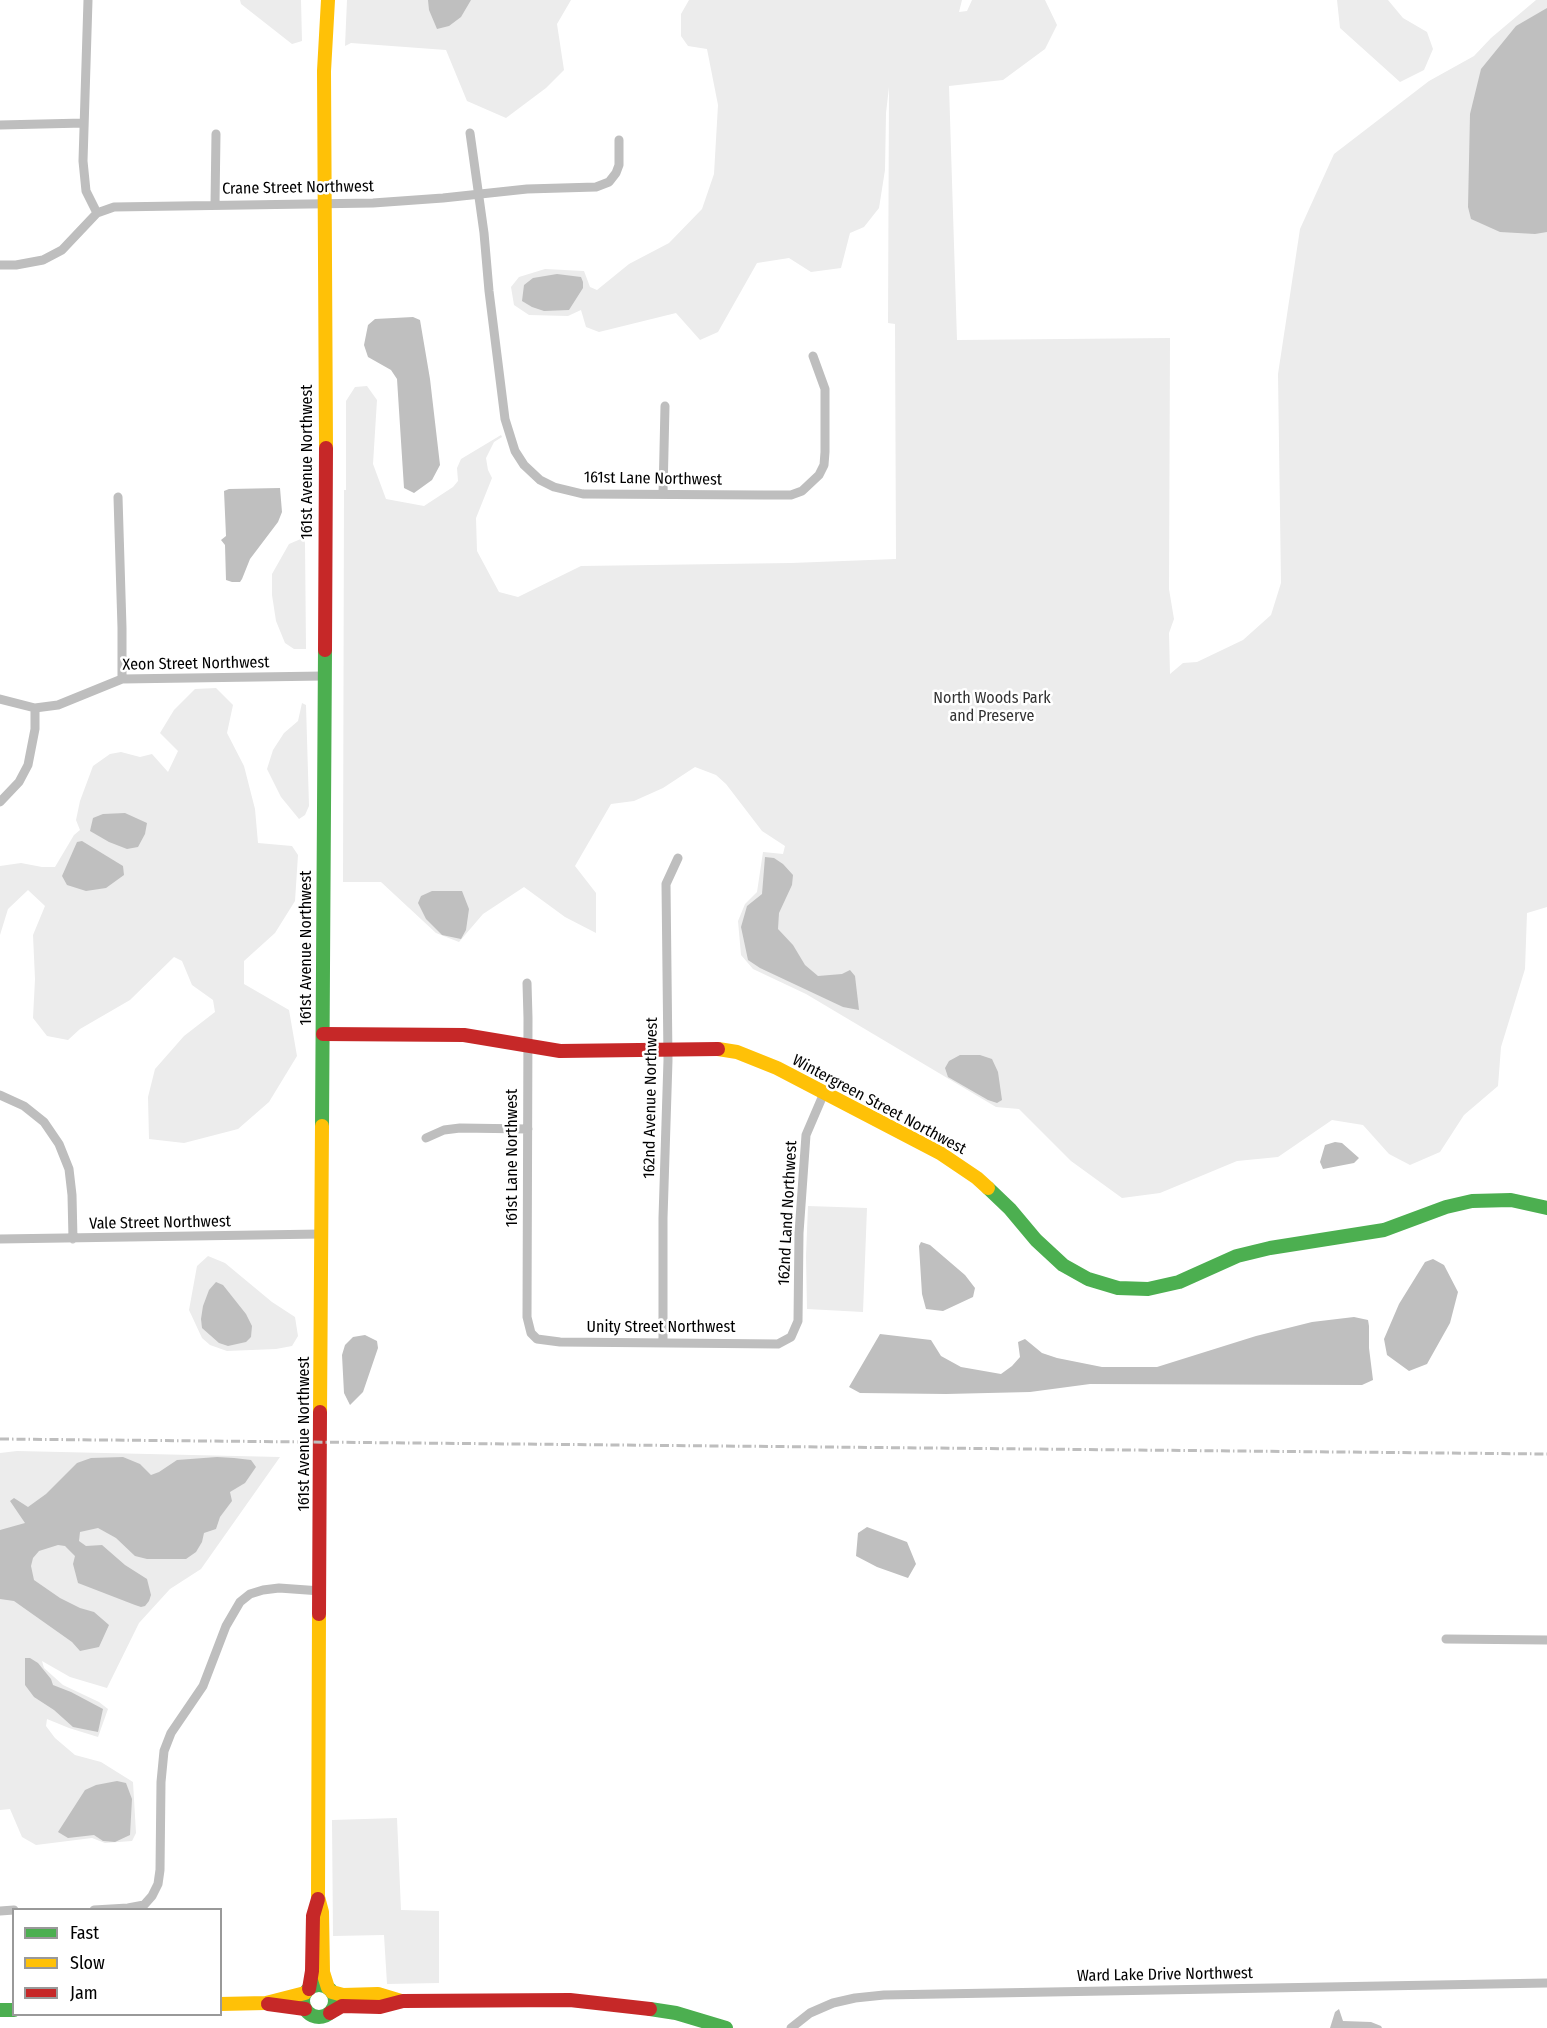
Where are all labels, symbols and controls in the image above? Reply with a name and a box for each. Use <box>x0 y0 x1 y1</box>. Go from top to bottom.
street label: Crane Street Northwest <box>222 177 374 199</box>
street label: 161st Avenue Northwest <box>298 384 318 540</box>
street label: 161st Lane Northwest <box>584 468 722 490</box>
street label: Xeon Street Northwest <box>122 653 270 675</box>
park label: North Woods Park and Preserve <box>933 689 1051 727</box>
street label: 161st Avenue Northwest <box>297 870 317 1026</box>
street label: 162nd Avenue Northwest <box>640 1017 662 1179</box>
street label: Wintergreen Street Northwest <box>789 1051 969 1159</box>
street label: 161st Lane Northwest <box>503 1089 523 1227</box>
street label: 162nd Land Northwest <box>775 1140 801 1286</box>
street label: Vale Street Northwest <box>89 1212 231 1234</box>
street label: Unity Street Northwest <box>587 1318 735 1338</box>
street label: 161st Avenue Northwest <box>295 1356 315 1512</box>
legend <box>12 1908 222 2016</box>
text: Fast <box>70 1922 99 1944</box>
text: Slow <box>70 1952 105 1974</box>
street label: Ward Lake Drive Northwest <box>1077 1964 1253 1986</box>
text: Jam <box>70 1982 98 2004</box>

